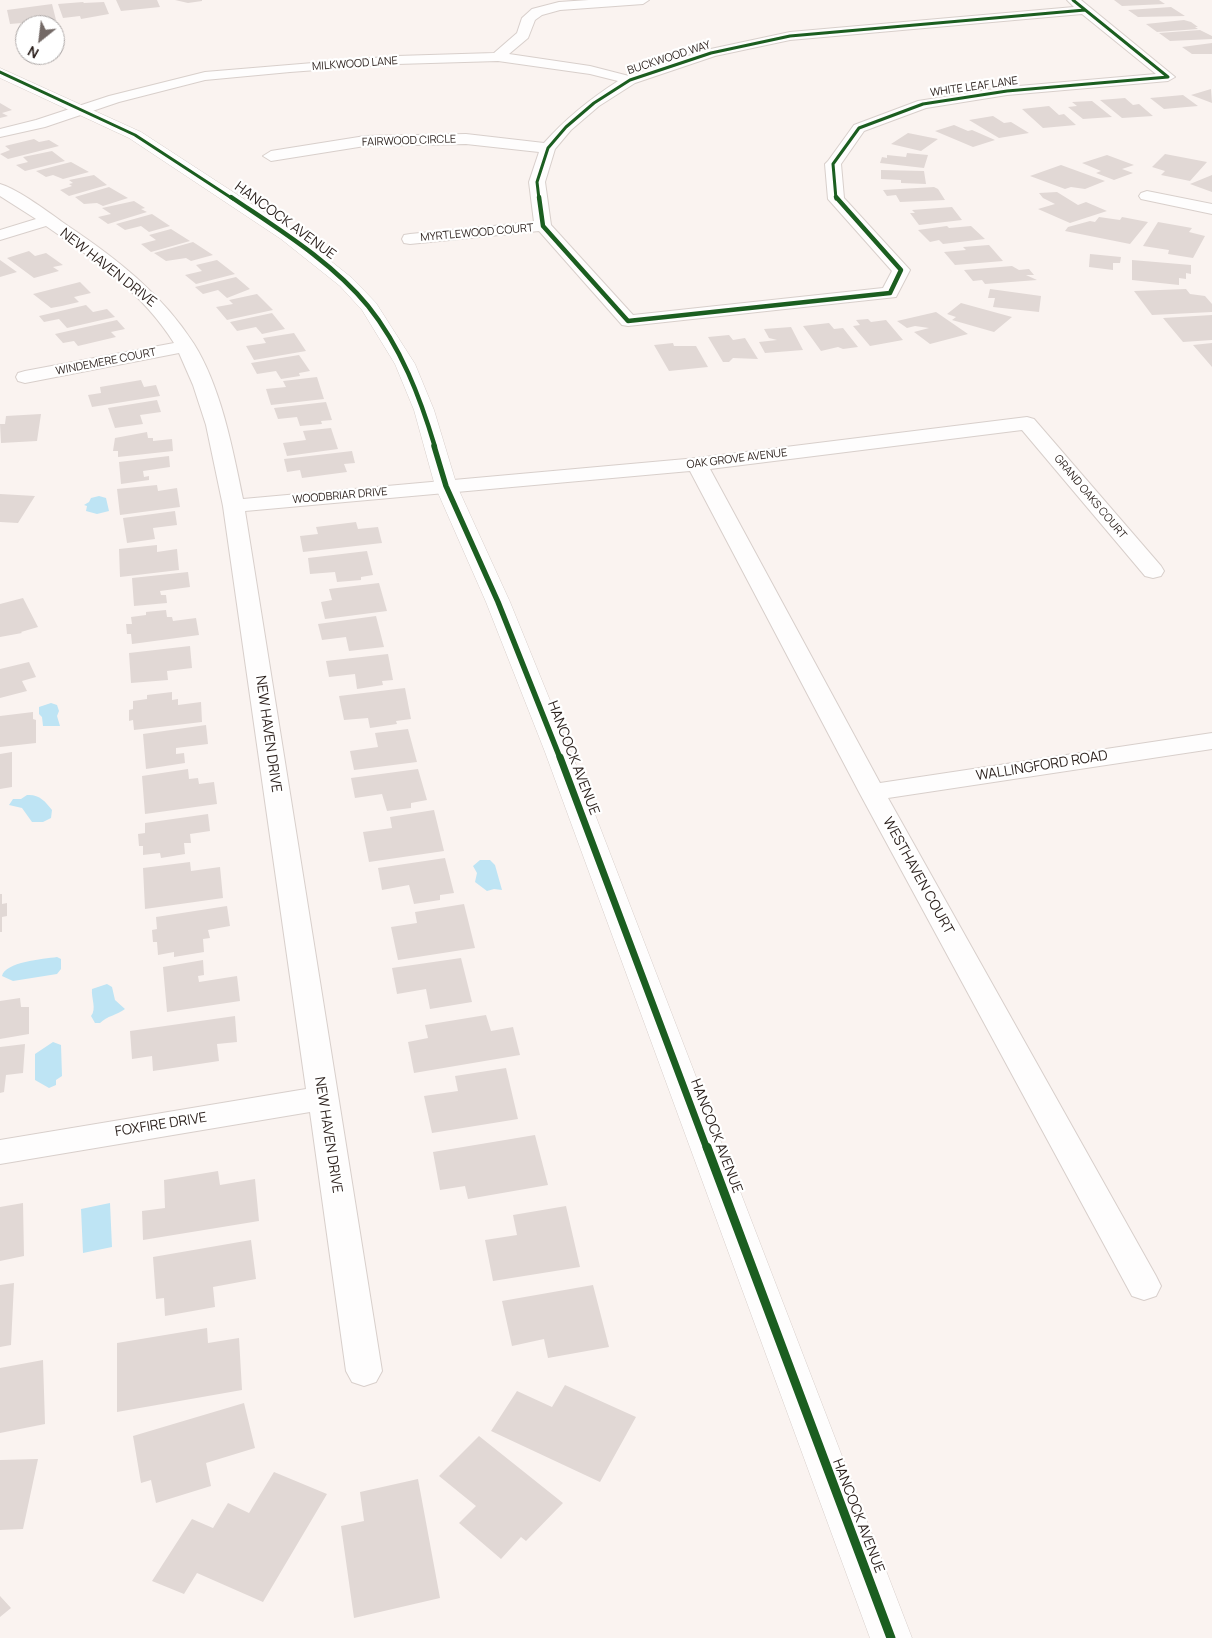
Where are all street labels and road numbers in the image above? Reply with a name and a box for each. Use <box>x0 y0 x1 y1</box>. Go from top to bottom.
street label: BUCKWOOD WAY <box>626 38 712 78</box>
street label: MILKWOOD LANE <box>312 54 398 74</box>
street label: WHITE LEAF LANE <box>929 74 1019 100</box>
street label: FAIRWOOD CIRCLE <box>362 133 456 149</box>
street label: HANCOCK AVENUE <box>231 179 339 263</box>
street label: MYRTLEWOOD COURT <box>420 221 534 245</box>
street label: NEW HAVEN DRIVE <box>56 225 160 311</box>
street label: WINDEMERE COURT <box>55 346 157 378</box>
street label: OAK GROVE AVENUE <box>686 446 788 472</box>
street label: GRAND OAKS COURT <box>1051 452 1129 542</box>
street label: WOODBRIAR DRIVE <box>292 485 388 507</box>
street label: NEW HAVEN DRIVE <box>251 675 285 793</box>
street label: HANCOCK AVENUE <box>543 699 603 817</box>
street label: WALLINGFORD ROAD <box>975 747 1109 785</box>
street label: WESTHAVEN COURT <box>879 815 957 937</box>
street label: NEW HAVEN DRIVE <box>310 1076 346 1194</box>
street label: HANCOCK AVENUE <box>686 1077 746 1195</box>
street label: FOXFIRE DRIVE <box>114 1109 208 1141</box>
street label: HANCOCK AVENUE <box>828 1457 888 1575</box>

